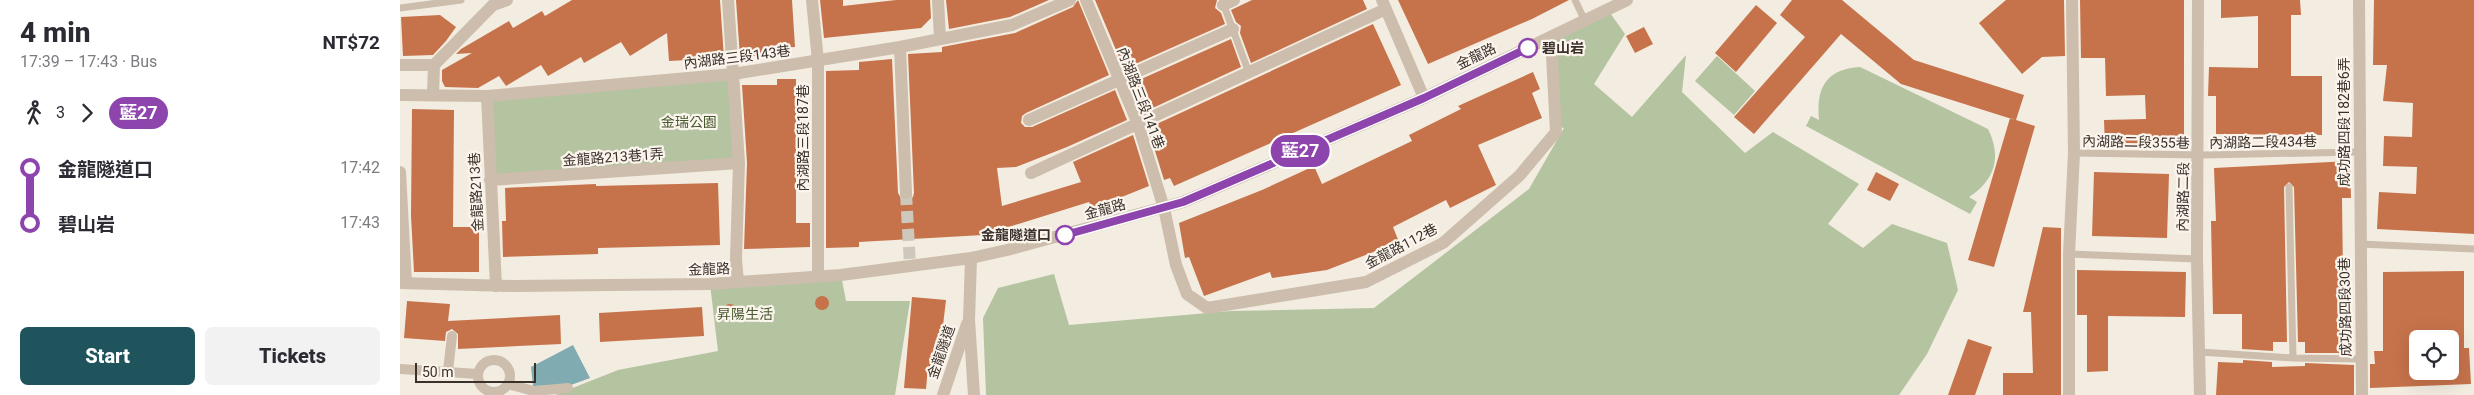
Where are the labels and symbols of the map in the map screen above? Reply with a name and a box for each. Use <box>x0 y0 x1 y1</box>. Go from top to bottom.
marker: 碧山岩 <box>1518 38 1538 58</box>
street label: 金龍路 <box>1454 40 1498 72</box>
place label: 碧山岩 <box>1542 40 1584 56</box>
street label: 內湖路三段143巷 <box>683 43 791 71</box>
street label: 內湖路三段141巷 <box>1114 45 1168 151</box>
street label: 成功路四段182巷6弄 <box>2336 57 2352 187</box>
street label: 內湖路三段187巷 <box>795 84 811 192</box>
park label: 金瑞公園 <box>661 114 717 130</box>
street label: 內湖路二段355巷 <box>2082 133 2190 151</box>
street label: 內湖路二段434巷 <box>2209 133 2317 151</box>
line badge: 藍27 <box>1271 135 1329 167</box>
street label: 金龍路213巷1弄 <box>562 145 664 169</box>
street label: 金龍路213巷 <box>466 152 486 232</box>
street label: 內湖路二段 <box>2174 162 2192 232</box>
street label: 金龍路 <box>1083 196 1127 222</box>
street label: 金龍路112巷 <box>1362 220 1440 272</box>
marker: 金龍隧道口 <box>1055 225 1075 245</box>
place label: 金龍隧道口 <box>981 227 1051 243</box>
street label: 成功路四段30巷 <box>2336 257 2354 357</box>
street label: 金龍路 <box>688 260 730 278</box>
park label: 昇陽生活 <box>717 306 773 322</box>
street label: 金龍隧道 <box>924 323 958 381</box>
scale bar <box>415 360 536 383</box>

